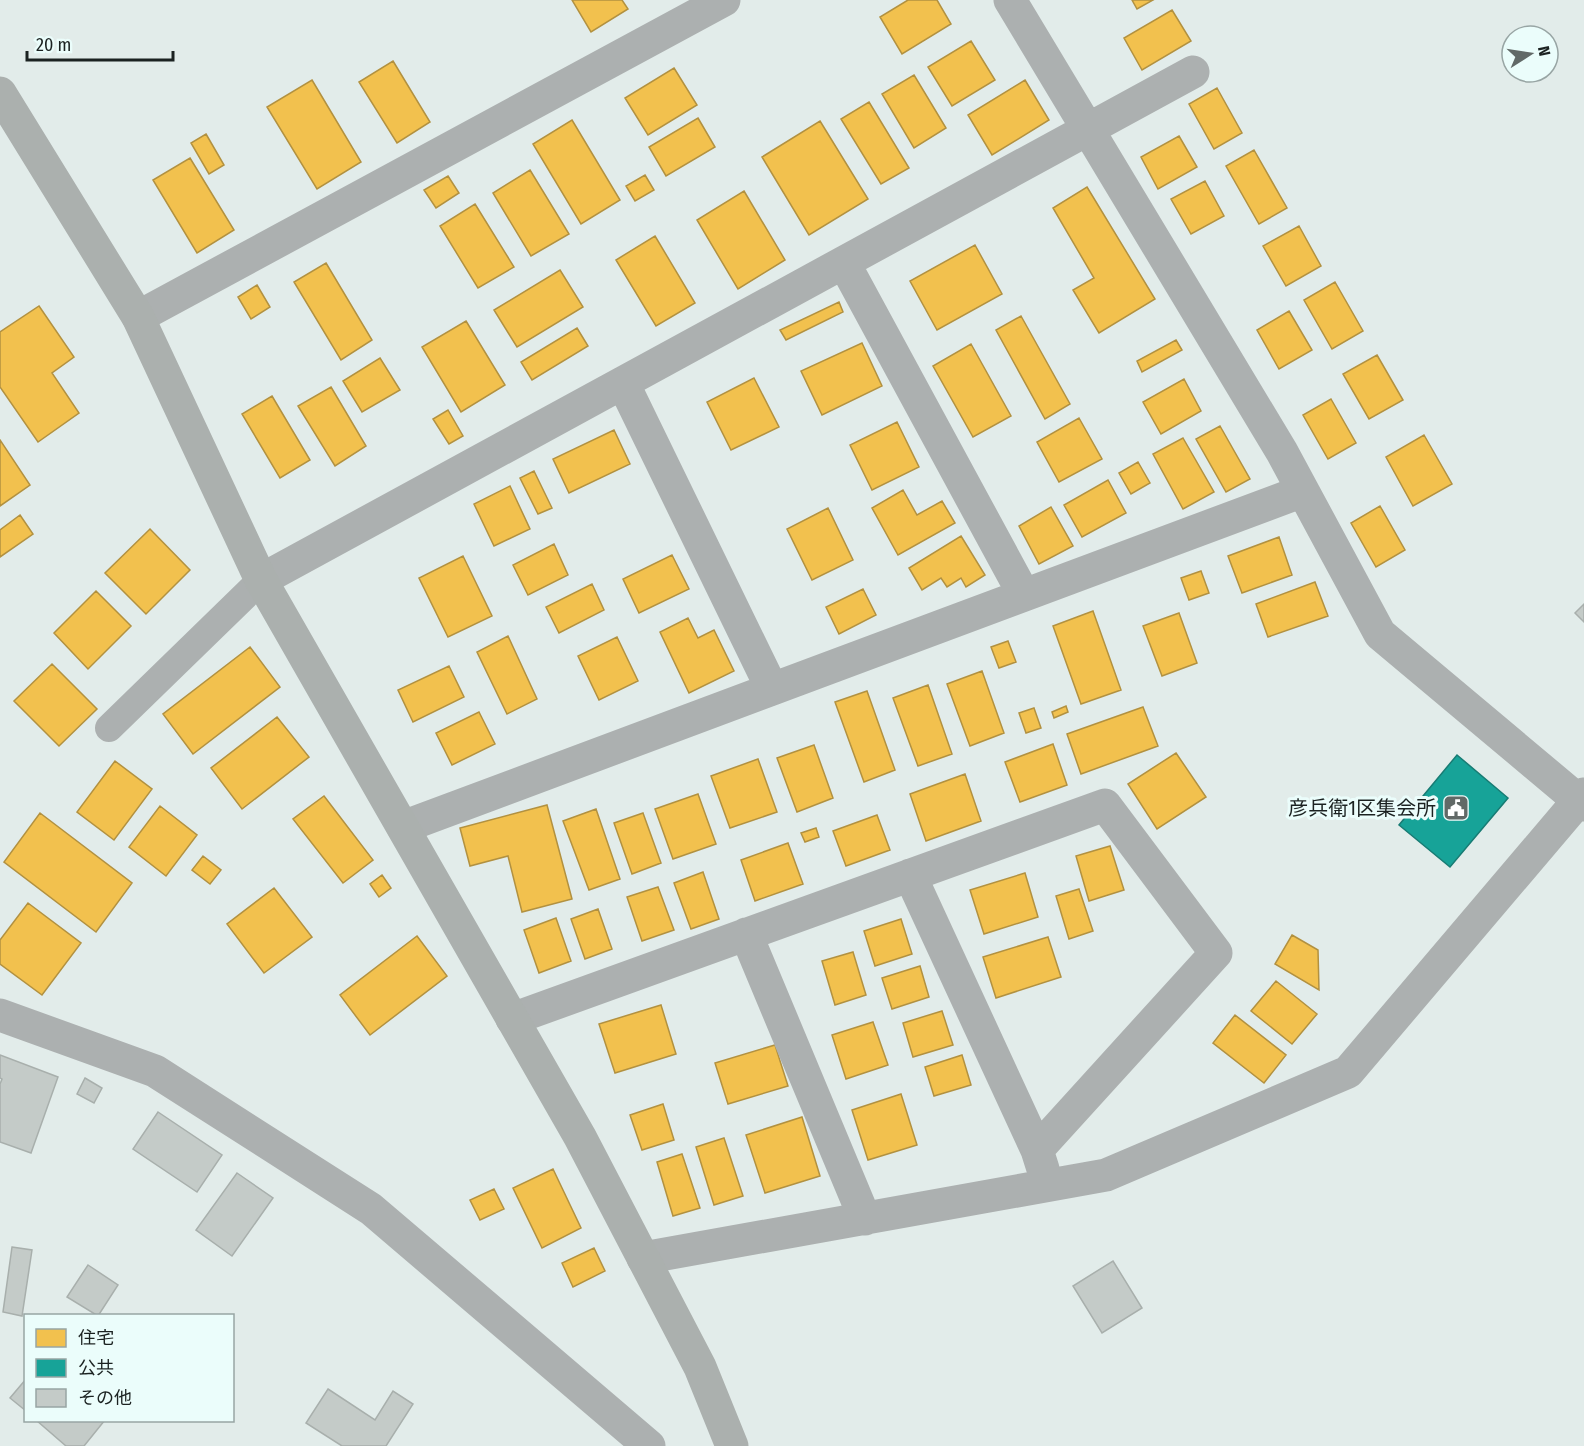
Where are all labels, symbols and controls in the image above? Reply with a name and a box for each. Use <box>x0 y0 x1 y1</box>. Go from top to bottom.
scale bar <box>27 24 172 62</box>
north arrow <box>1500 24 1560 84</box>
text: 20 m <box>36 34 71 56</box>
text: N <box>1534 44 1554 58</box>
public building icon: 彦兵衛1区集会所 <box>1441 793 1471 823</box>
place label: 彦兵衛1区集会所 <box>1288 796 1436 820</box>
legend <box>24 1314 234 1422</box>
text: 住宅 <box>78 1327 114 1349</box>
text: 公共 <box>78 1357 114 1379</box>
text: その他 <box>78 1387 132 1409</box>

